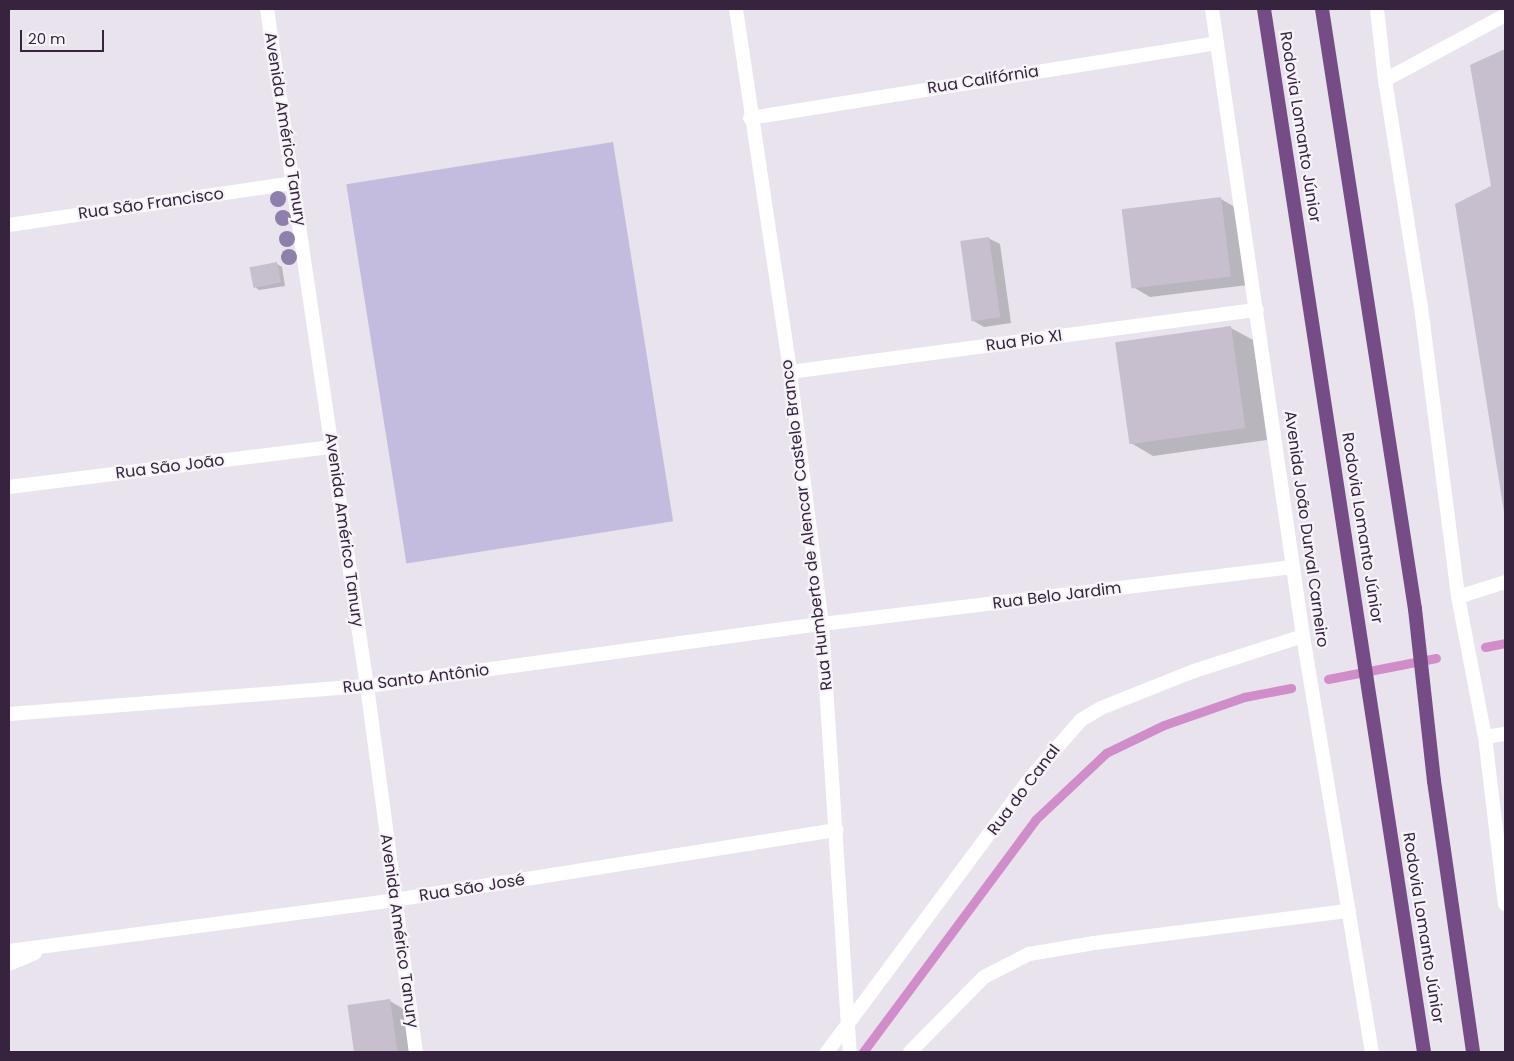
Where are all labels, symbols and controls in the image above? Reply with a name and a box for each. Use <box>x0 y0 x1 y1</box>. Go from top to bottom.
scale bar <box>22 20 106 52</box>
text: 20 m <box>28 28 66 49</box>
street label: Rodovia Lomanto Júnior <box>1275 30 1325 224</box>
street label: Avenida Américo Tanury <box>260 31 310 227</box>
street label: Rua Califórnia <box>926 62 1040 98</box>
street label: Rua São Francisco <box>77 184 225 224</box>
street label: Rua Pio XI <box>985 326 1063 356</box>
street label: Rua Humberto de Alencar Castelo Branco <box>777 359 837 691</box>
street label: Avenida João Durval Carneiro <box>1280 409 1332 649</box>
street label: Rodovia Lomanto Júnior <box>1337 431 1387 625</box>
street label: Avenida Américo Tanury <box>321 432 367 628</box>
street label: Rua São João <box>114 451 226 483</box>
street label: Rua Belo Jardim <box>991 579 1123 613</box>
street label: Rua Santo Antônio <box>342 660 490 698</box>
street label: Rua do Canal <box>984 741 1064 839</box>
street label: Rodovia Lomanto Júnior <box>1398 831 1448 1025</box>
street label: Avenida Américo Tanury <box>376 833 422 1029</box>
street label: Rua São José <box>418 870 526 906</box>

